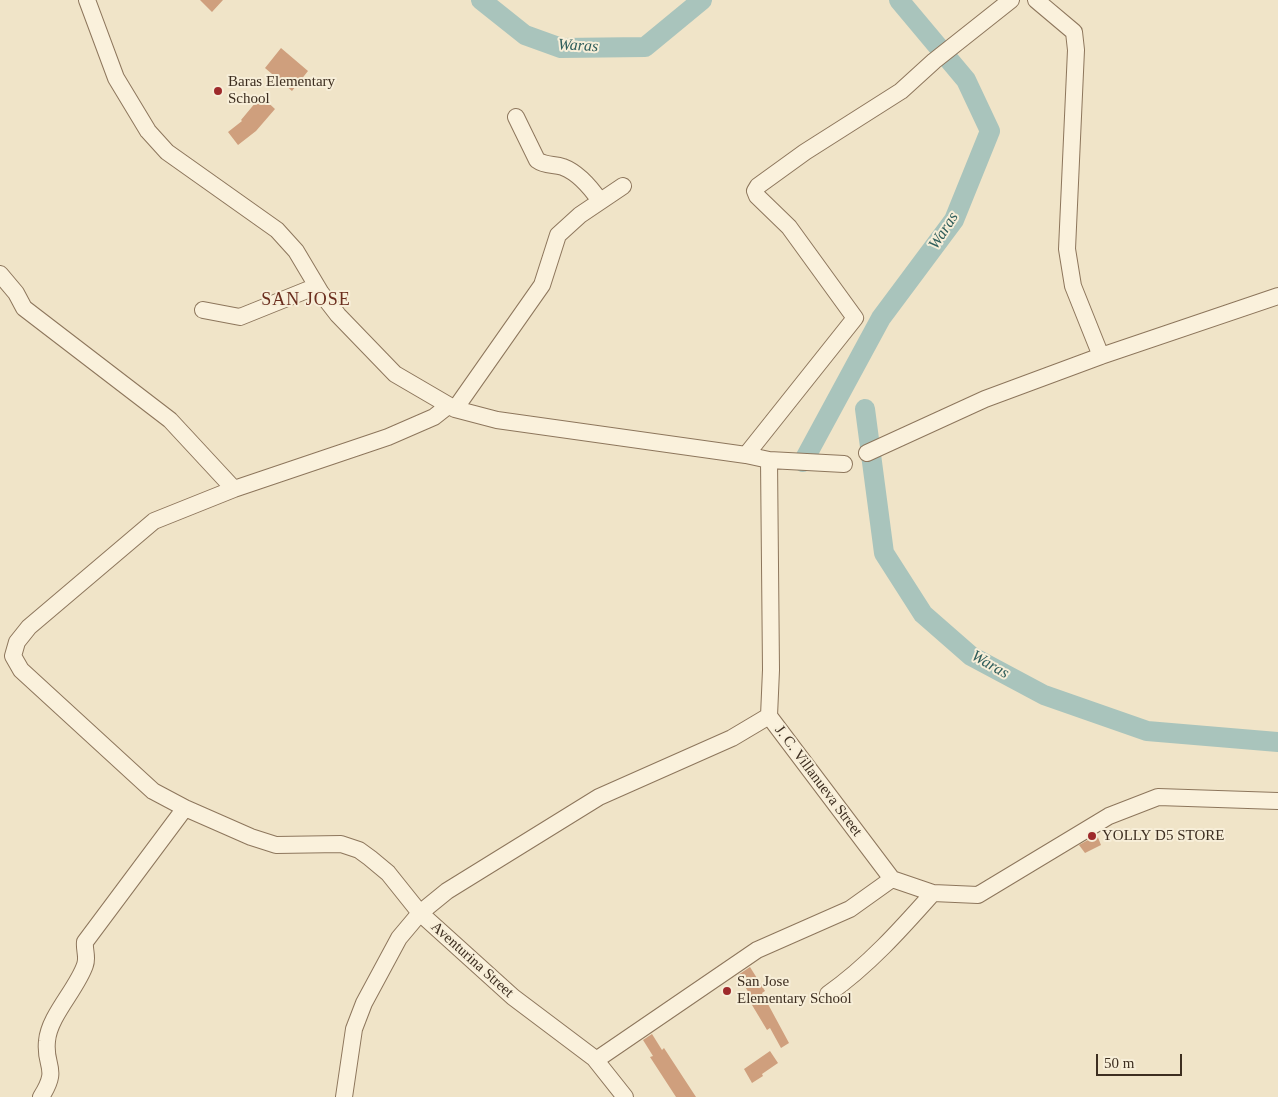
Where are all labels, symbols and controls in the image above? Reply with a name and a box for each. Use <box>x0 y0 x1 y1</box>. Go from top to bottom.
water label: Waras <box>557 35 599 57</box>
place label: Baras Elementary School <box>228 73 335 108</box>
marker: Baras Elementary School <box>212 85 224 97</box>
water label: Waras <box>925 209 963 253</box>
district label: SAN JOSE <box>260 289 352 311</box>
water label: Waras <box>968 647 1012 683</box>
street label: J. C. Villanueva Street <box>770 722 866 840</box>
place label: YOLLY D5 STORE <box>1102 827 1224 845</box>
marker: YOLLY D5 STORE <box>1086 830 1098 842</box>
street label: Aventurina Street <box>427 918 517 1002</box>
place label: San Jose Elementary School <box>737 973 852 1008</box>
marker: San Jose Elementary School <box>721 985 733 997</box>
scale bar <box>1098 1044 1184 1076</box>
text: 50 m <box>1104 1055 1134 1071</box>

